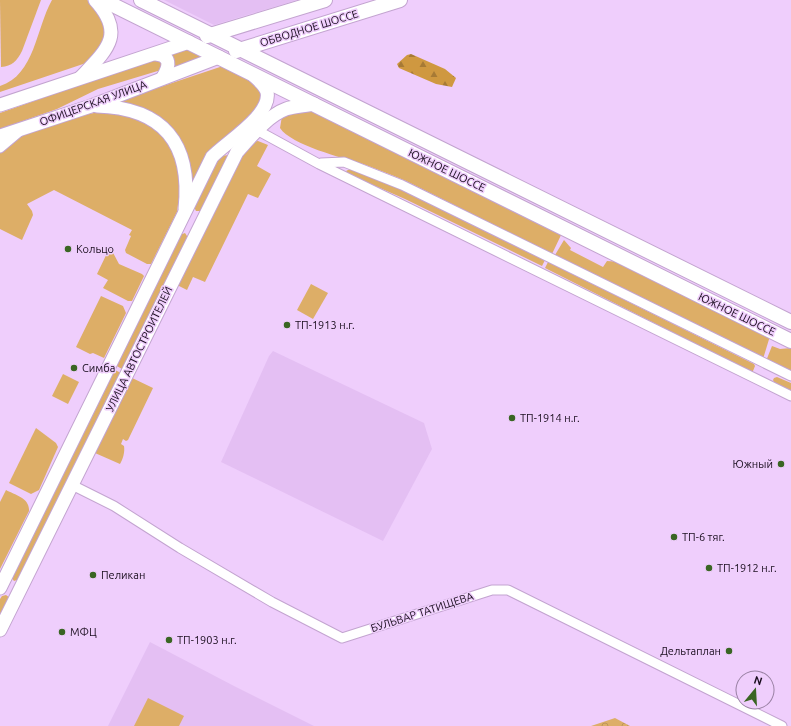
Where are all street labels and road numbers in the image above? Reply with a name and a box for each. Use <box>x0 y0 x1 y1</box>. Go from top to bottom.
street label: ОБВОДНОЕ ШОССЕ <box>258 7 360 49</box>
street label: ОФИЦЕРСКАЯ УЛИЦА <box>38 78 149 128</box>
street label: ЮЖНОЕ ШОССЕ <box>407 146 487 194</box>
street label: УЛИЦА АВТОСТРОИТЕЛЕЙ <box>104 285 174 413</box>
street label: ЮЖНОЕ ШОССЕ <box>697 290 777 338</box>
street label: БУЛЬВАР ТАТИЩЕВА <box>369 589 476 634</box>

